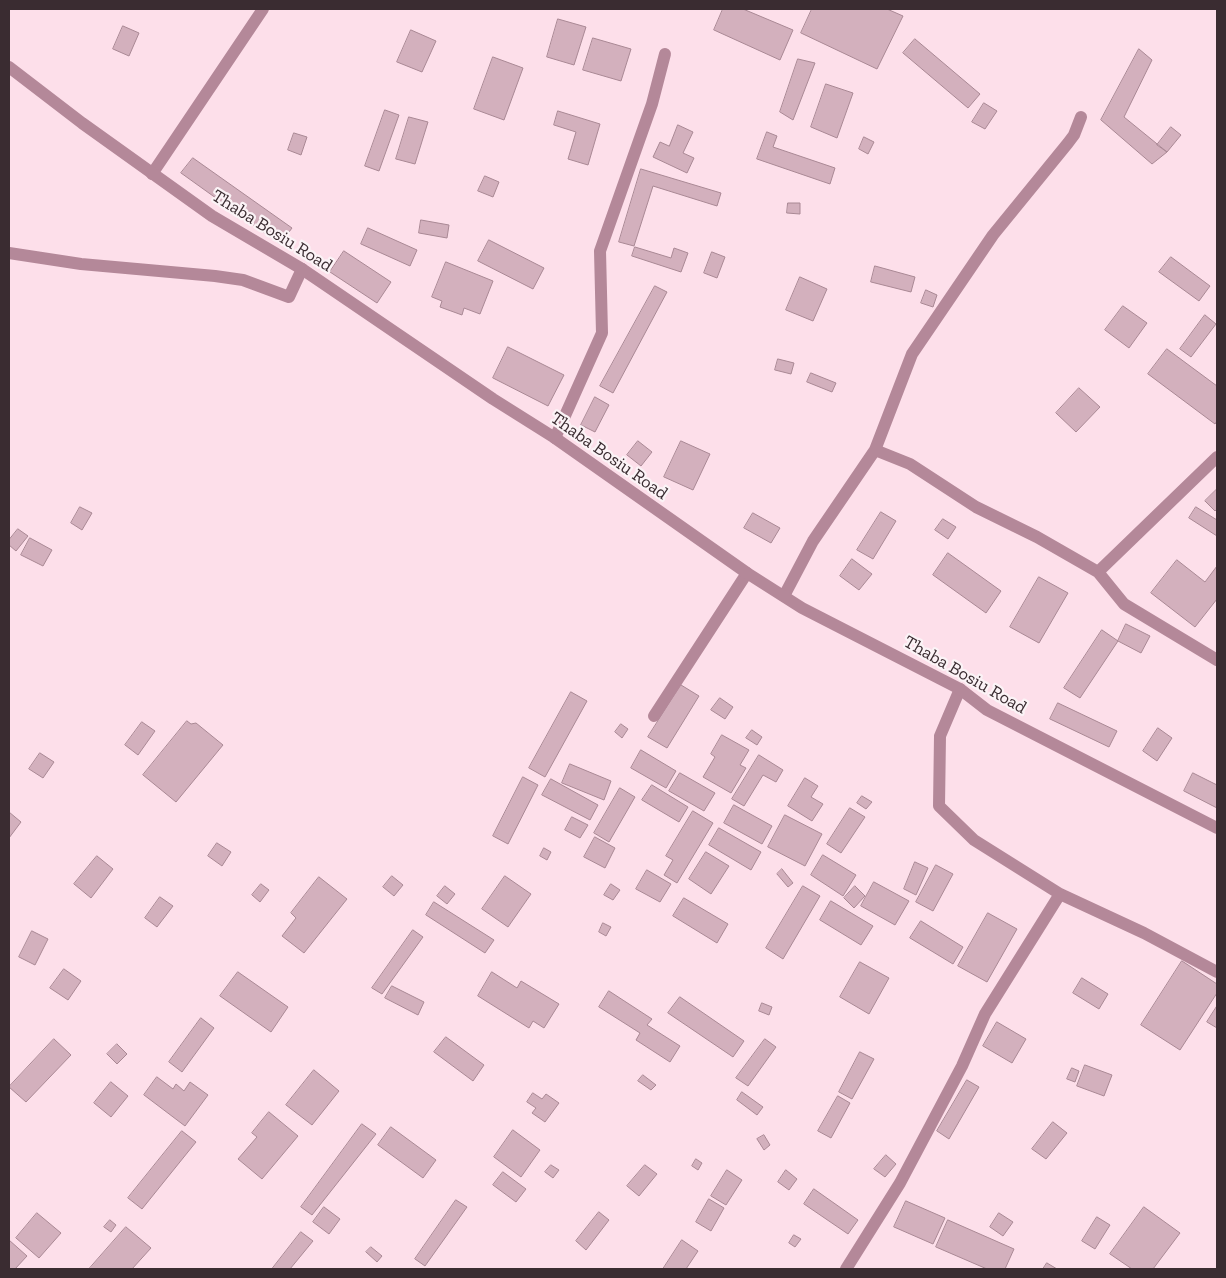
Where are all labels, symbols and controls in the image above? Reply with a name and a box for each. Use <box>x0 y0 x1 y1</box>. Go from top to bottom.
street label: Thaba Bosiu Road <box>208 185 336 277</box>
street label: Thaba Bosiu Road <box>546 408 672 504</box>
street label: Thaba Bosiu Road <box>900 631 1030 719</box>

